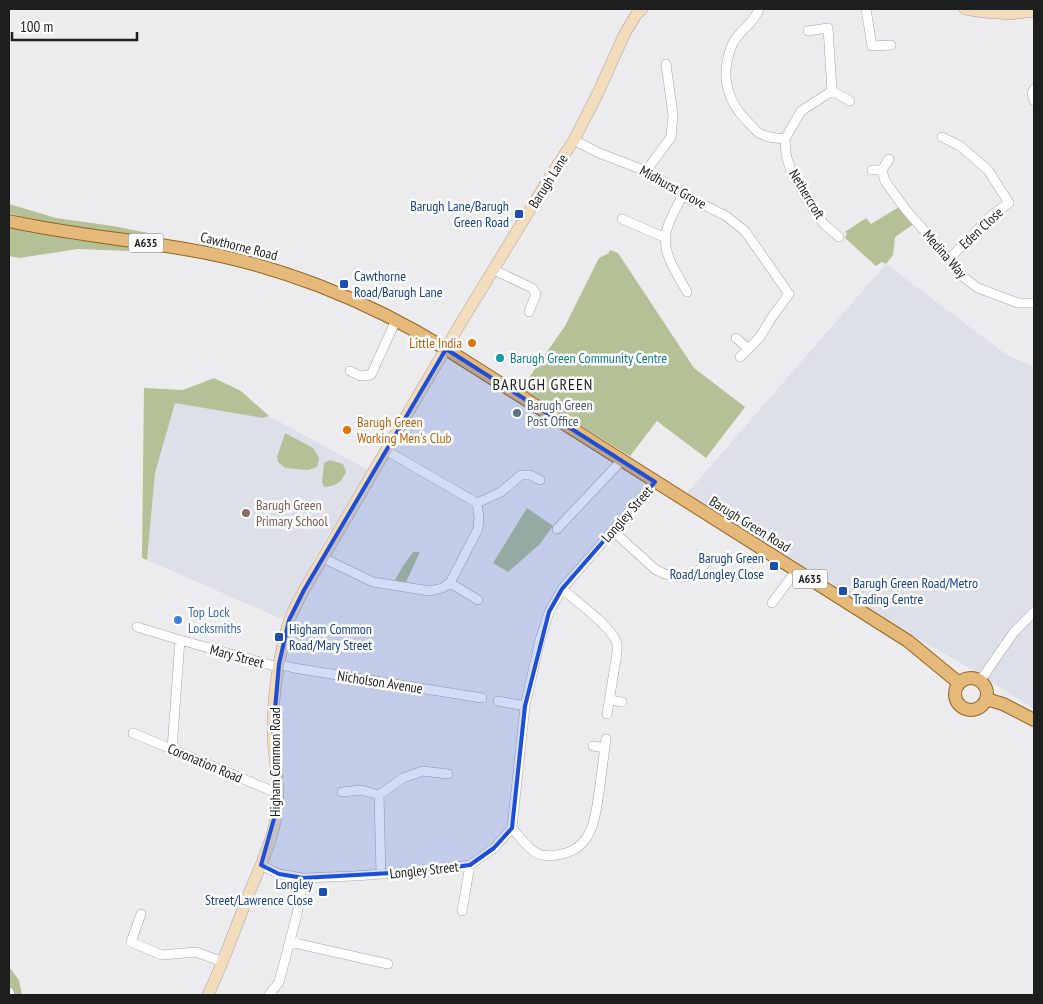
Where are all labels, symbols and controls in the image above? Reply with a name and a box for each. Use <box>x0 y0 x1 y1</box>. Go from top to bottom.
scale bar <box>12 10 138 42</box>
text: 100 m <box>20 17 53 36</box>
street label: Barugh Lane <box>524 150 572 211</box>
street label: Midhurst Grove <box>636 161 710 213</box>
street label: Nethercroft <box>785 166 829 222</box>
place label: Barugh Lane/Barugh Green Road <box>410 197 509 231</box>
street label: Eden Close <box>955 203 1007 253</box>
marker: Barugh Lane/Barugh Green Road <box>513 208 525 220</box>
street label: Medina Way <box>919 226 971 282</box>
street label: Cawthorne Road <box>199 228 279 264</box>
road number: A635 <box>128 234 164 252</box>
place label: Cawthorne Road/Barugh Lane <box>354 267 443 301</box>
marker: Cawthorne Road/Barugh Lane <box>338 278 350 290</box>
place label: Little India <box>409 334 462 352</box>
marker: Little India <box>466 337 478 349</box>
place label: Barugh Green Community Centre <box>510 349 667 367</box>
marker: Barugh Green Community Centre <box>494 352 506 364</box>
district label: BARUGH GREEN <box>493 374 593 394</box>
place label: Barugh Green Post Office <box>527 396 593 430</box>
marker: Barugh Green Post Office <box>511 407 523 419</box>
place label: Barugh Green Working Men's Club <box>357 413 452 447</box>
marker: Barugh Green Working Men's Club <box>341 424 353 436</box>
street label: Longley Street <box>598 482 657 546</box>
street label: Barugh Green Road <box>706 492 794 556</box>
place label: Barugh Green Primary School <box>256 496 328 530</box>
marker: Barugh Green Primary School <box>240 507 252 519</box>
place label: Barugh Green Road/Longley Close <box>670 549 764 583</box>
marker: Barugh Green Road/Longley Close <box>768 560 780 572</box>
road number: A635 <box>792 570 828 588</box>
place label: Barugh Green Road/Metro Trading Centre <box>853 574 978 608</box>
marker: Barugh Green Road/Metro Trading Centre <box>837 585 849 597</box>
place label: Top Lock Locksmiths <box>188 603 242 637</box>
marker: Top Lock Locksmiths <box>172 614 184 626</box>
place label: Higham Common Road/Mary Street <box>289 620 372 654</box>
marker: Higham Common Road/Mary Street <box>273 631 285 643</box>
street label: Mary Street <box>208 640 266 672</box>
street label: Nicholson Avenue <box>336 666 424 698</box>
street label: Higham Common Road <box>266 707 284 817</box>
street label: Coronation Road <box>165 739 245 787</box>
street label: Longley Street <box>389 857 459 883</box>
place label: Longley Street/Lawrence Close <box>205 875 314 909</box>
marker: Longley Street/Lawrence Close <box>317 886 329 898</box>

